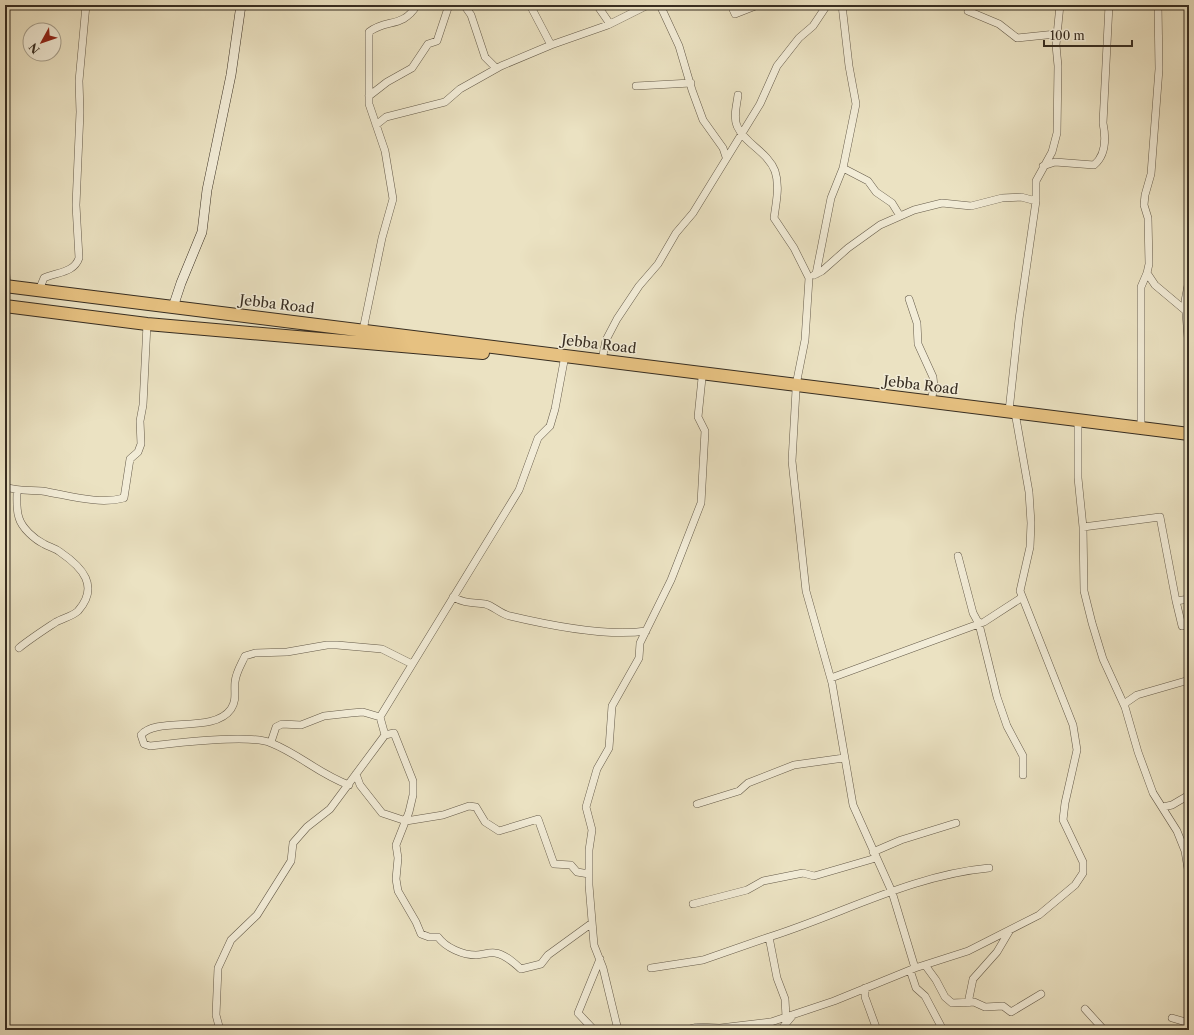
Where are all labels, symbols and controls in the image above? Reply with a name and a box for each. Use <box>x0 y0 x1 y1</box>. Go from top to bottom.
north arrow <box>22 22 62 62</box>
scale bar <box>1044 22 1132 48</box>
text: 100 m <box>1050 28 1085 43</box>
text: N <box>26 40 43 57</box>
street label: Jebba Road <box>237 290 316 318</box>
street label: Jebba Road <box>559 330 638 358</box>
street label: Jebba Road <box>881 371 960 399</box>

